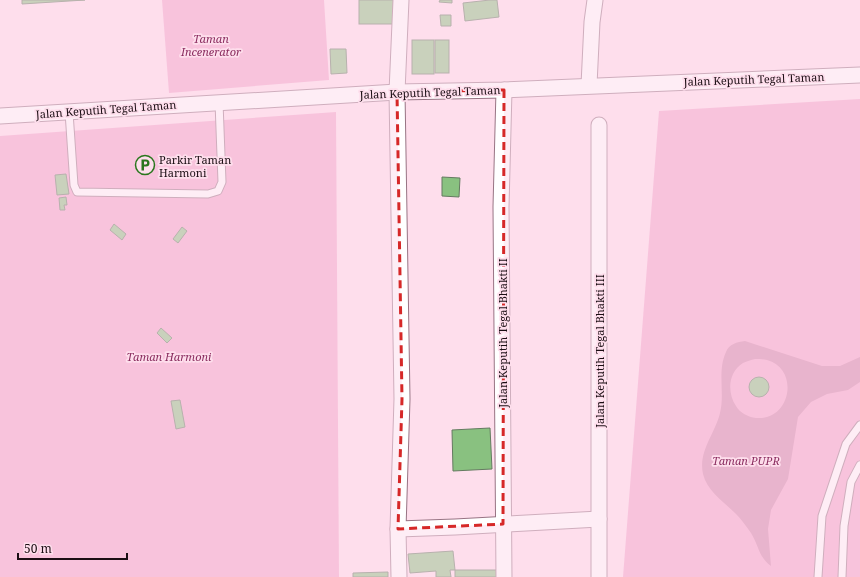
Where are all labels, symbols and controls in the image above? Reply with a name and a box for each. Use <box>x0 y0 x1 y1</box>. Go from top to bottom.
park label: Taman Incenerator <box>180 31 242 59</box>
street label: Jalan Keputih Tegal Taman <box>682 69 825 89</box>
street label: Jalan Keputih Tegal Taman <box>358 82 501 102</box>
street label: Jalan Keputih Tegal Taman <box>34 97 177 121</box>
place label: Parkir Taman Harmoni <box>159 152 231 180</box>
parking icon: Parkir Taman Harmoni <box>134 154 156 176</box>
street label: Jalan Keputih Tegal Bhakti II <box>495 258 510 409</box>
street label: Jalan Keputih Tegal Bhakti III <box>592 274 607 429</box>
park label: Taman Harmoni <box>127 349 212 364</box>
park label: Taman PUPR <box>712 453 780 468</box>
scale bar <box>18 535 127 561</box>
text: 50 m <box>24 540 52 557</box>

